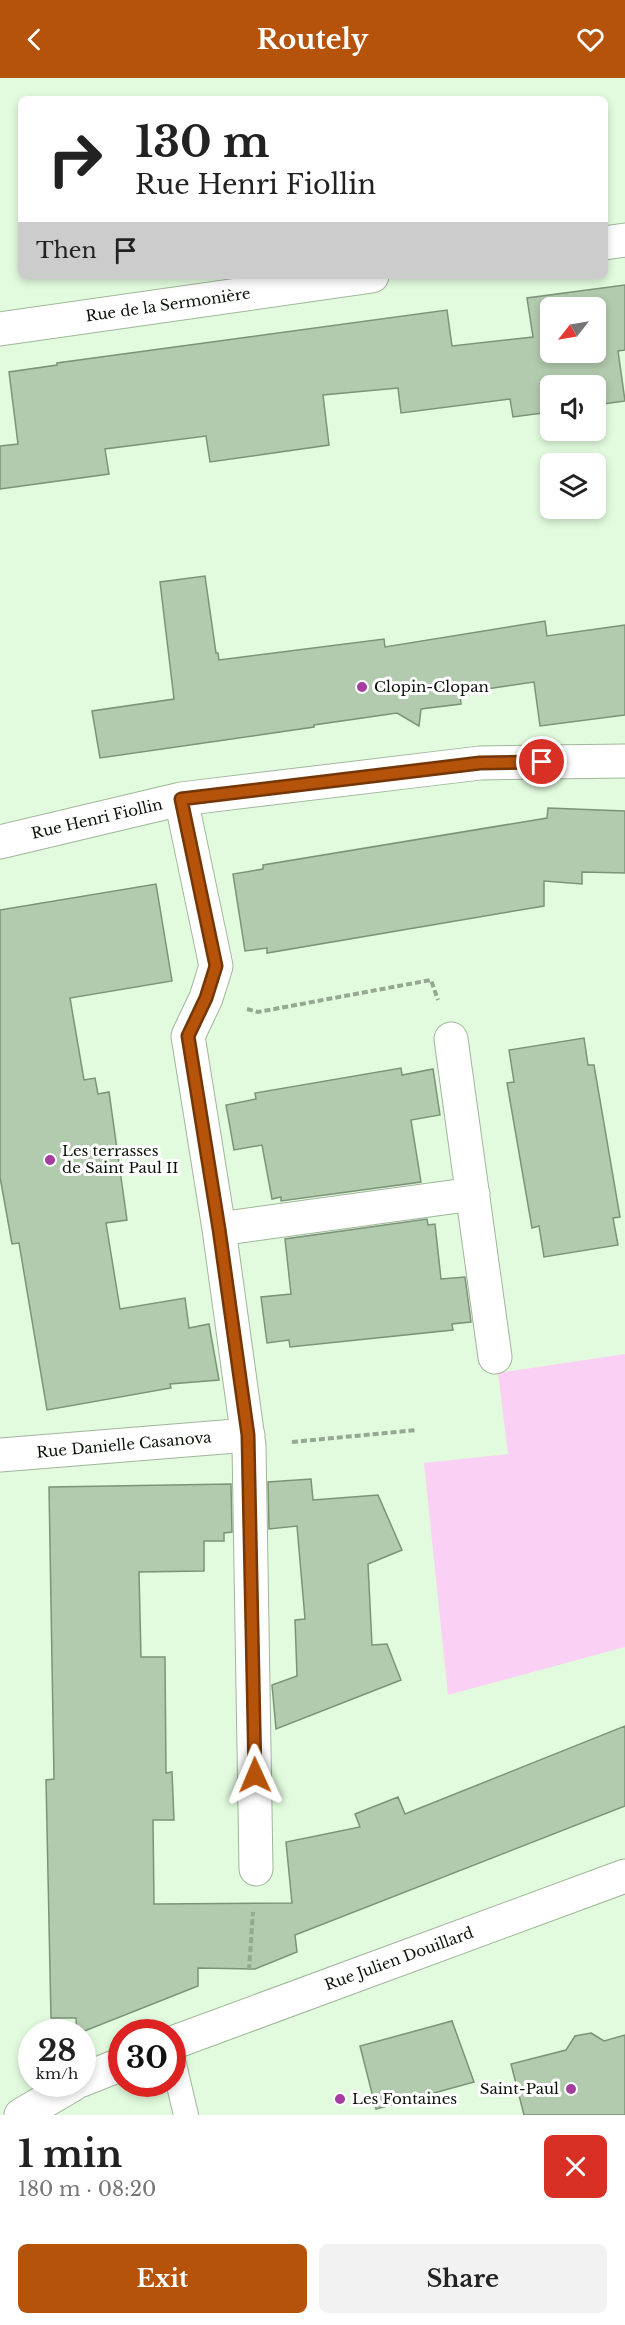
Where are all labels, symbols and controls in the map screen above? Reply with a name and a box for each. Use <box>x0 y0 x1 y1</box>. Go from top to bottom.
icon: back <box>18 23 51 56</box>
text: Routely <box>257 23 368 56</box>
icon: heart <box>574 23 607 56</box>
text: 130 m <box>135 116 269 168</box>
icon: right <box>36 120 114 198</box>
text: Rue Henri Fiollin <box>135 168 376 201</box>
icon: arrive <box>109 234 142 267</box>
text: Then <box>36 237 97 264</box>
street label: Rue de la Sermonière <box>84 284 251 325</box>
north arrow <box>540 297 606 363</box>
map controls <box>540 297 606 519</box>
button: sound <box>540 375 606 441</box>
button: layers <box>540 453 606 519</box>
place label: Clopin-Clopan <box>374 677 489 696</box>
marker: Clopin-Clopan <box>355 680 369 694</box>
pin <box>516 736 567 787</box>
icon: arrive <box>525 745 558 778</box>
street label: Rue Henri Fiollin <box>29 794 164 843</box>
place label: Les terrasses de Saint Paul II <box>62 1141 179 1177</box>
marker: Les terrasses de Saint Paul II <box>43 1153 57 1167</box>
street label: Rue Danielle Casanova <box>36 1427 213 1462</box>
position arrow <box>223 1743 287 1807</box>
street label: Rue Julien Douillard <box>322 1923 476 1994</box>
speed limit sign: 30 <box>108 2019 186 2097</box>
text: 28 <box>38 2032 76 2069</box>
text: km/h <box>36 2064 78 2083</box>
place label: Saint-Paul <box>480 2079 559 2098</box>
marker: Saint-Paul <box>564 2082 578 2096</box>
place label: Les Fontaines <box>352 2089 457 2108</box>
marker: Les Fontaines <box>333 2092 347 2106</box>
text: 1 min <box>18 2132 122 2177</box>
button: close <box>544 2135 607 2198</box>
text: 180 m · 08:20 <box>18 2177 156 2201</box>
button: Exit <box>18 2244 307 2313</box>
button: Share <box>319 2244 607 2313</box>

